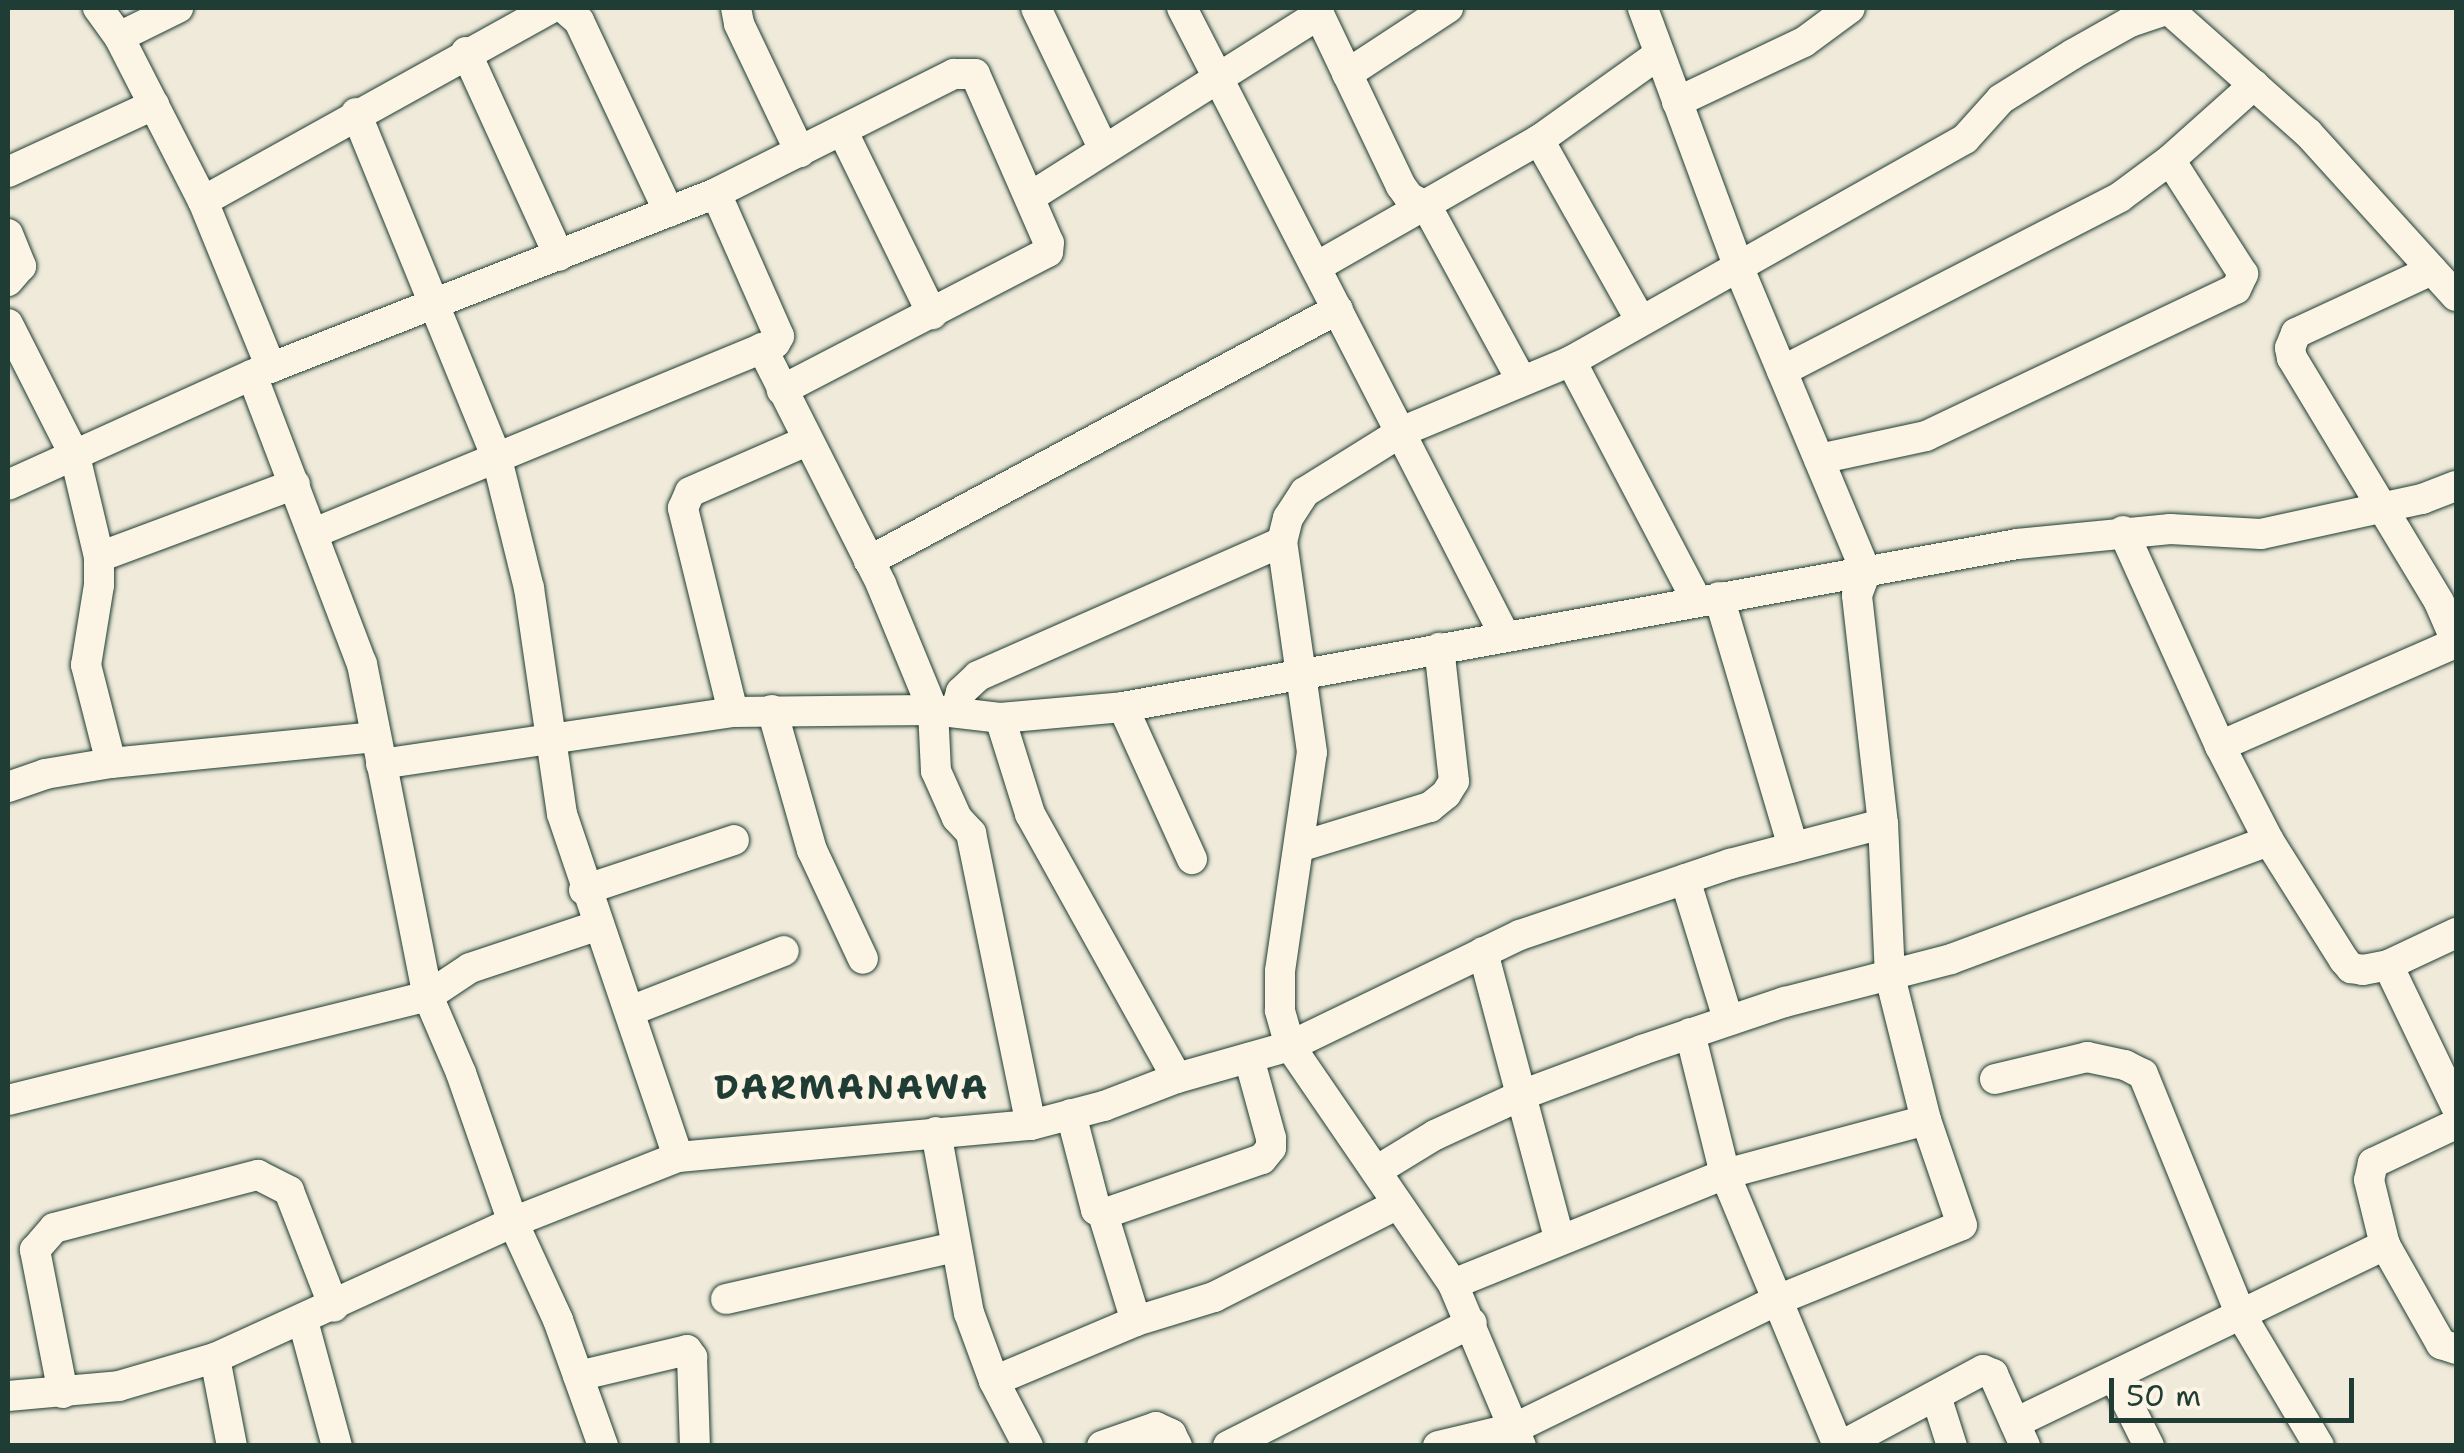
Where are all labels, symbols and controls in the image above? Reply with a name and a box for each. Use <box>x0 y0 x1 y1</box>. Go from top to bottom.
district label: DARMANAWA <box>714 1066 990 1108</box>
scale bar <box>2114 1358 2359 1420</box>
text: 50 m <box>2126 1375 2201 1416</box>

